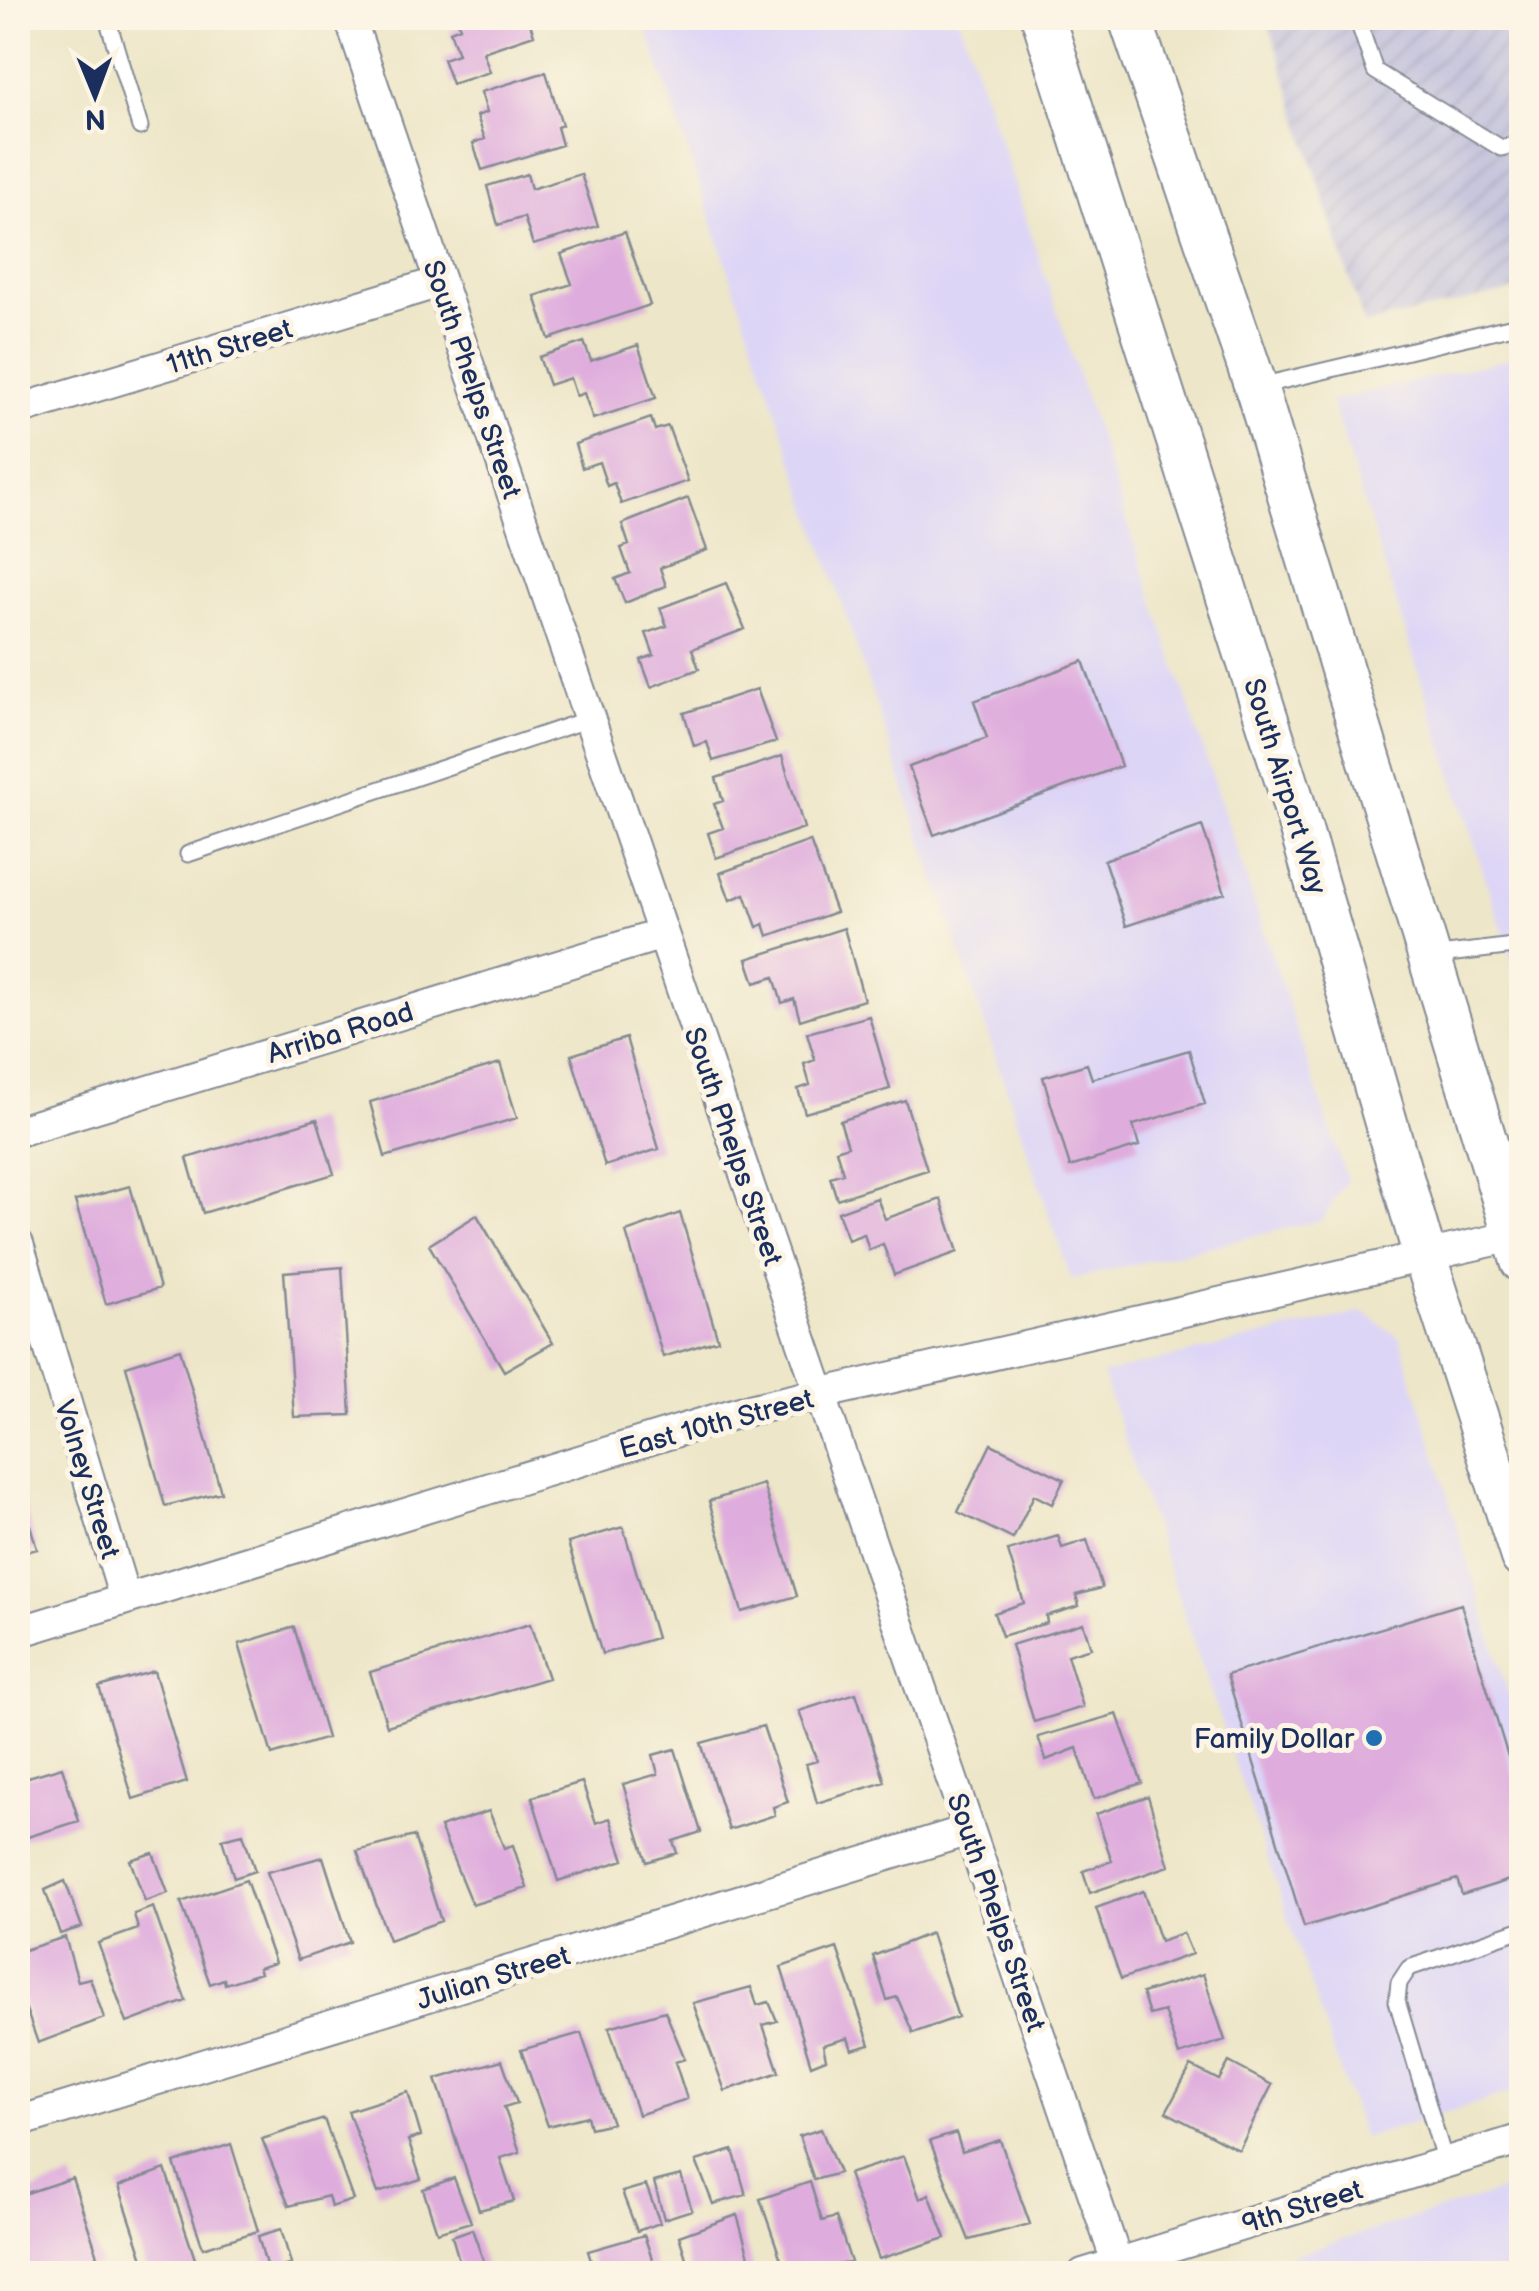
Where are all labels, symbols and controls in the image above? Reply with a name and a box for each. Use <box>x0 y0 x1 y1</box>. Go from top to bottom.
north arrow <box>45 45 145 145</box>
text: N <box>85 102 106 135</box>
street label: South Phelps Street <box>415 256 528 503</box>
street label: 11th Street <box>163 313 297 382</box>
street label: South Airport Way <box>1236 675 1333 899</box>
street label: Arriba Road <box>264 996 417 1071</box>
street label: South Phelps Street <box>676 1023 789 1270</box>
street label: East 10th Street <box>616 1383 817 1466</box>
street label: Volney Street <box>47 1396 126 1563</box>
place label: Family Dollar <box>1194 1723 1355 1756</box>
marker: Family Dollar <box>1363 1727 1385 1749</box>
street label: South Phelps Street <box>939 1789 1052 2036</box>
street label: Julian Street <box>413 1939 574 2017</box>
street label: 9th Street <box>1238 2173 1367 2241</box>

